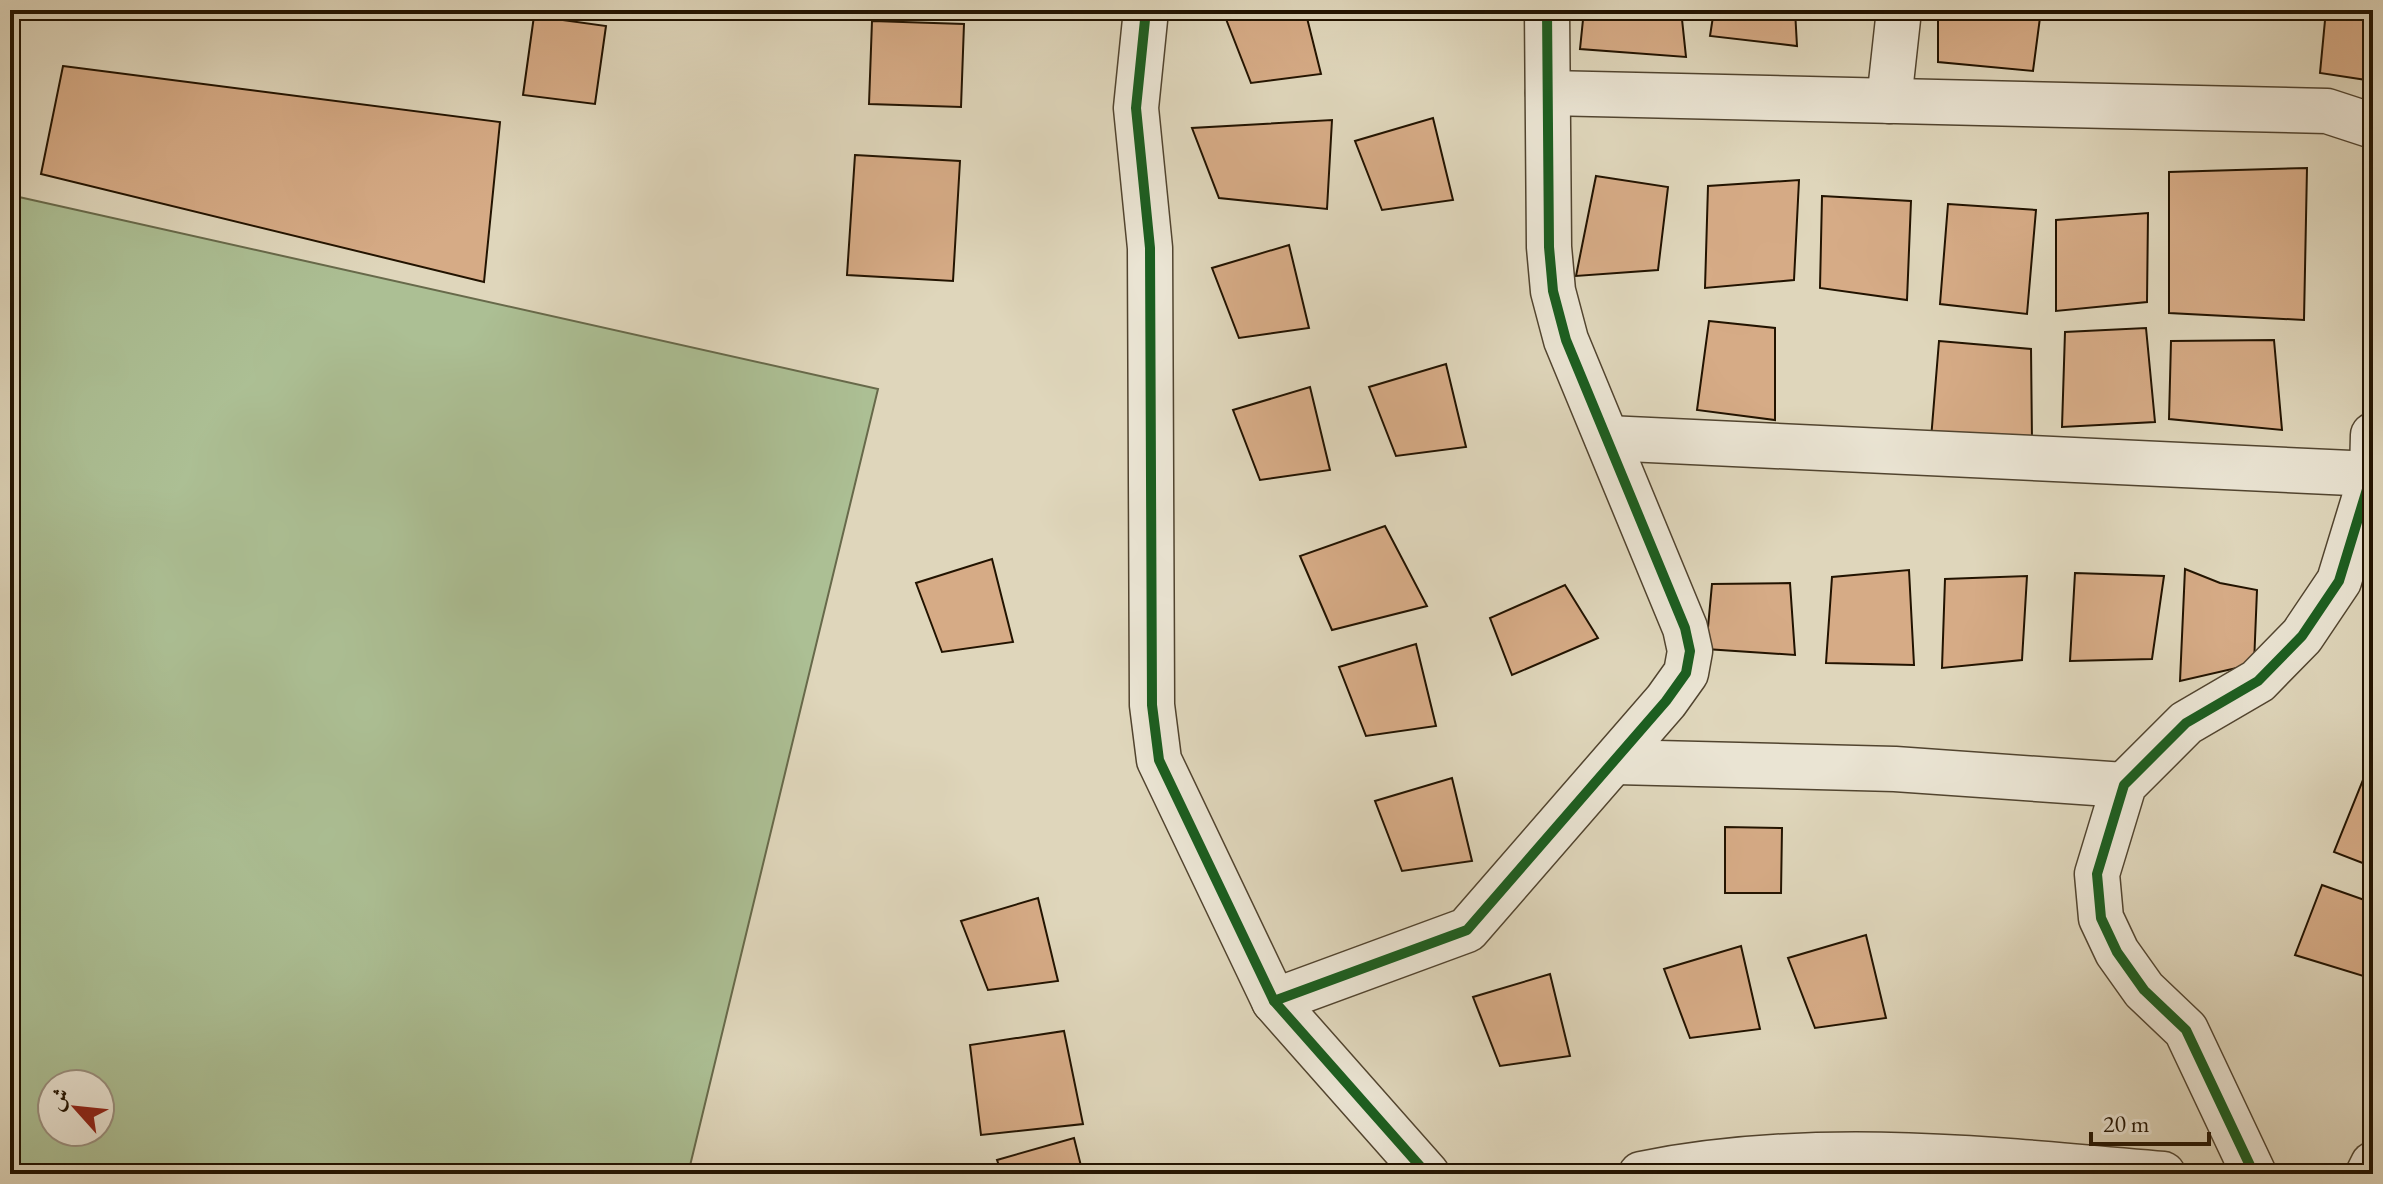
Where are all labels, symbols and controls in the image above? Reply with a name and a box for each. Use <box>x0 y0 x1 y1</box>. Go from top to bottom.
north arrow <box>36 1068 116 1148</box>
text: ش <box>41 1083 76 1115</box>
scale bar <box>2091 1096 2209 1146</box>
text: 20 m <box>2103 1108 2150 1139</box>

